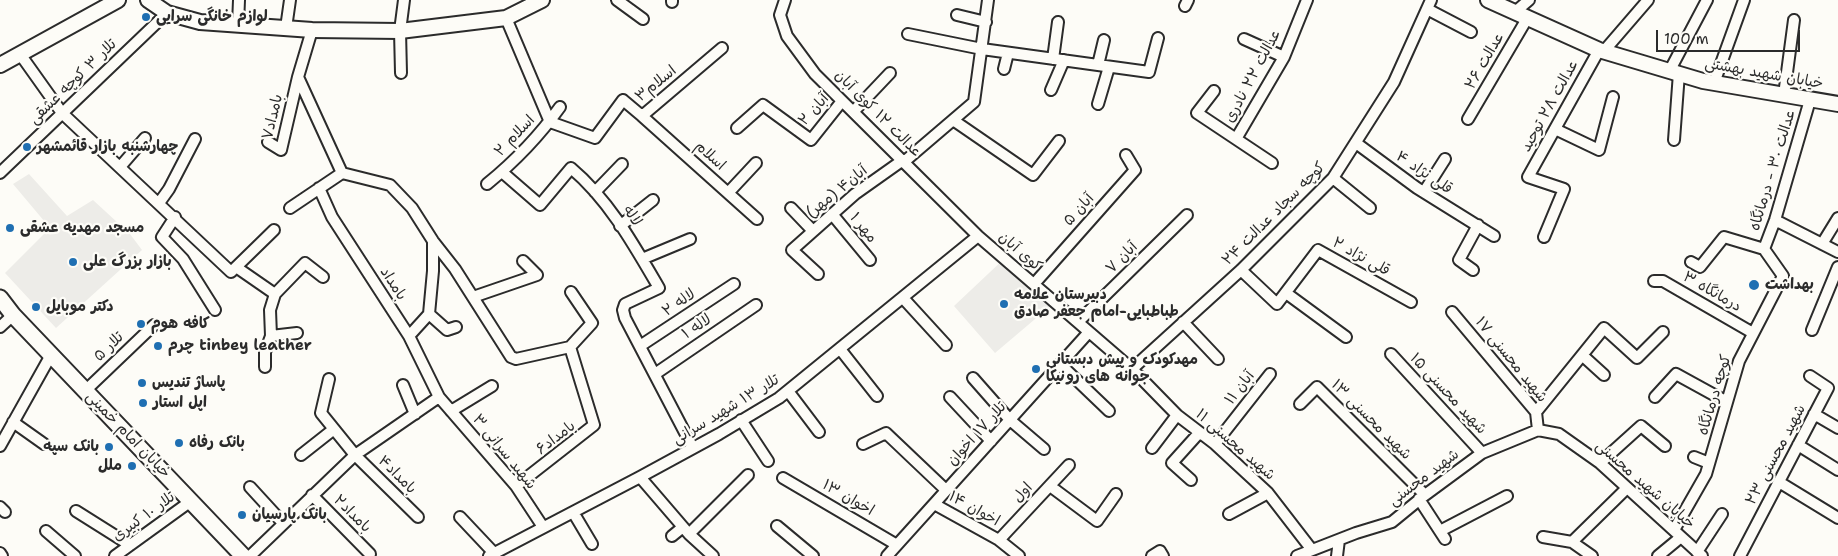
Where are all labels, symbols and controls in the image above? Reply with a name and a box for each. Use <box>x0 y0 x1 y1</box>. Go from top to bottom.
place label: لوازم خانگی سرایی <box>156 8 268 26</box>
marker: لوازم خانگی سرایی <box>140 11 152 23</box>
scale bar <box>1658 20 1802 52</box>
street label: عدالت ۲۲ نادری <box>1221 26 1285 126</box>
street label: عدالت ۲۶ <box>1461 29 1509 93</box>
text: 100 m <box>1664 29 1709 49</box>
street label: تلار ۳ کوچه عشقی <box>25 36 121 128</box>
street label: خیابان شهید بهشتی <box>1703 55 1825 93</box>
street label: عدالت ۲۸ توحید <box>1517 57 1583 155</box>
street label: اسلام۳ <box>632 62 680 106</box>
street label: عدالت ۱۲ کوی آبان <box>831 67 925 161</box>
street label: آبان ۲ <box>795 90 833 130</box>
street label: بامداد۷ <box>259 92 287 142</box>
street label: عدالت ۳۰ - درمانگاه <box>1746 107 1800 233</box>
street label: اسلام ۲ <box>491 112 539 160</box>
street label: اسلام <box>691 137 729 175</box>
place label: چهارشنبه بازار قائمشهر <box>37 138 178 156</box>
marker: چهارشنبه بازار قائمشهر <box>21 141 33 153</box>
street label: قلی نژاد ۴ <box>1392 148 1456 198</box>
street label: کوچه سجاد عدالت ۲۴ <box>1219 159 1329 269</box>
street label: آبان۴ (مهر) <box>803 162 871 222</box>
street label: آبان ۵ <box>1060 190 1098 230</box>
street label: لاله <box>619 202 645 230</box>
street label: مهر ۱ <box>845 209 881 247</box>
place label: مسجد مهدیه عشقی <box>20 219 144 237</box>
marker: مسجد مهدیه عشقی <box>4 222 16 234</box>
street label: کوی آبان <box>995 228 1045 276</box>
street label: قلی نژاد ۲ <box>1329 234 1393 280</box>
street label: آبان ۷ <box>1102 238 1142 278</box>
place label: بازار بزرگ علی <box>83 253 171 271</box>
marker: بازار بزرگ علی <box>67 256 79 268</box>
street label: بامداد <box>376 264 410 304</box>
street label: درمانگاه ۳ <box>1679 268 1745 316</box>
place label: بهداشت <box>1765 276 1814 294</box>
marker: بهداشت <box>1747 278 1761 292</box>
street label: لاله ۲ <box>659 285 699 321</box>
place label: دبیرستان علامه طباطبایی-امام جعفر صادق <box>1014 286 1179 321</box>
place label: دکتر موبایل <box>46 298 113 316</box>
marker: دبیرستان علامه طباطبایی-امام جعفر صادق <box>998 298 1010 310</box>
marker: دکتر موبایل <box>30 301 42 313</box>
street label: لاله ۱ <box>679 311 715 343</box>
street label: شهید محسنی ۱۷ <box>1471 314 1551 406</box>
place label: کافه هوم <box>151 315 210 333</box>
marker: کافه هوم <box>135 318 147 330</box>
street label: تلار ۵ <box>90 328 128 366</box>
place label: چرم tinbey leather <box>168 337 312 355</box>
marker: چرم tinbey leather <box>152 340 164 352</box>
street label: شهید محسنی ۱۵ <box>1406 350 1490 438</box>
place label: مهدکودک و پیش دبستانی جوانه های رونیکا <box>1046 351 1198 386</box>
street label: کوچه درمانگاه <box>1694 353 1736 437</box>
marker: مهدکودک و پیش دبستانی جوانه های رونیکا <box>1030 363 1042 375</box>
street label: آبان ۱۱ <box>1221 368 1259 408</box>
street label: تلار ۱۳ شهید سرانی <box>669 371 783 449</box>
place label: پاساژ تندیس <box>152 374 225 392</box>
street label: شهید محسنی ۱۳ <box>1327 376 1415 464</box>
marker: پاساژ تندیس <box>136 377 148 389</box>
street label: خیابان امام خمینی <box>82 388 174 482</box>
place label: اپل استار <box>153 394 207 412</box>
marker: اپل استار <box>137 397 149 409</box>
street label: تلار ۱۷ اخوان <box>944 398 1010 470</box>
street label: شهید محسنی ۲۳ <box>1742 402 1810 508</box>
street label: شهید محسنی ۱۱ <box>1192 406 1278 484</box>
street label: شهید سرانی ۳ <box>468 411 540 493</box>
street label: بامداد۶ <box>533 417 579 459</box>
place label: بانک رفاه <box>189 434 245 452</box>
marker: بانک رفاه <box>173 437 185 449</box>
street label: خیابان شهید محسنی <box>1592 437 1698 533</box>
place label: بانک سپه <box>43 438 99 456</box>
marker: بانک سپه <box>103 441 115 453</box>
street label: شهید محسنی <box>1385 446 1463 510</box>
street label: بامداد۴ <box>374 452 420 498</box>
place label: ملل <box>98 457 122 475</box>
marker: ملل <box>126 460 138 472</box>
street label: اخوان ۱۳ <box>819 476 877 520</box>
street label: اول <box>1009 479 1037 507</box>
street label: تلار ۱۰ کبیری <box>109 488 179 546</box>
street label: اخوان ۱۴ <box>945 488 1003 530</box>
street label: بامداد۲ <box>329 491 375 537</box>
place label: بانک پارسیان <box>252 506 327 524</box>
marker: بانک پارسیان <box>236 509 248 521</box>

